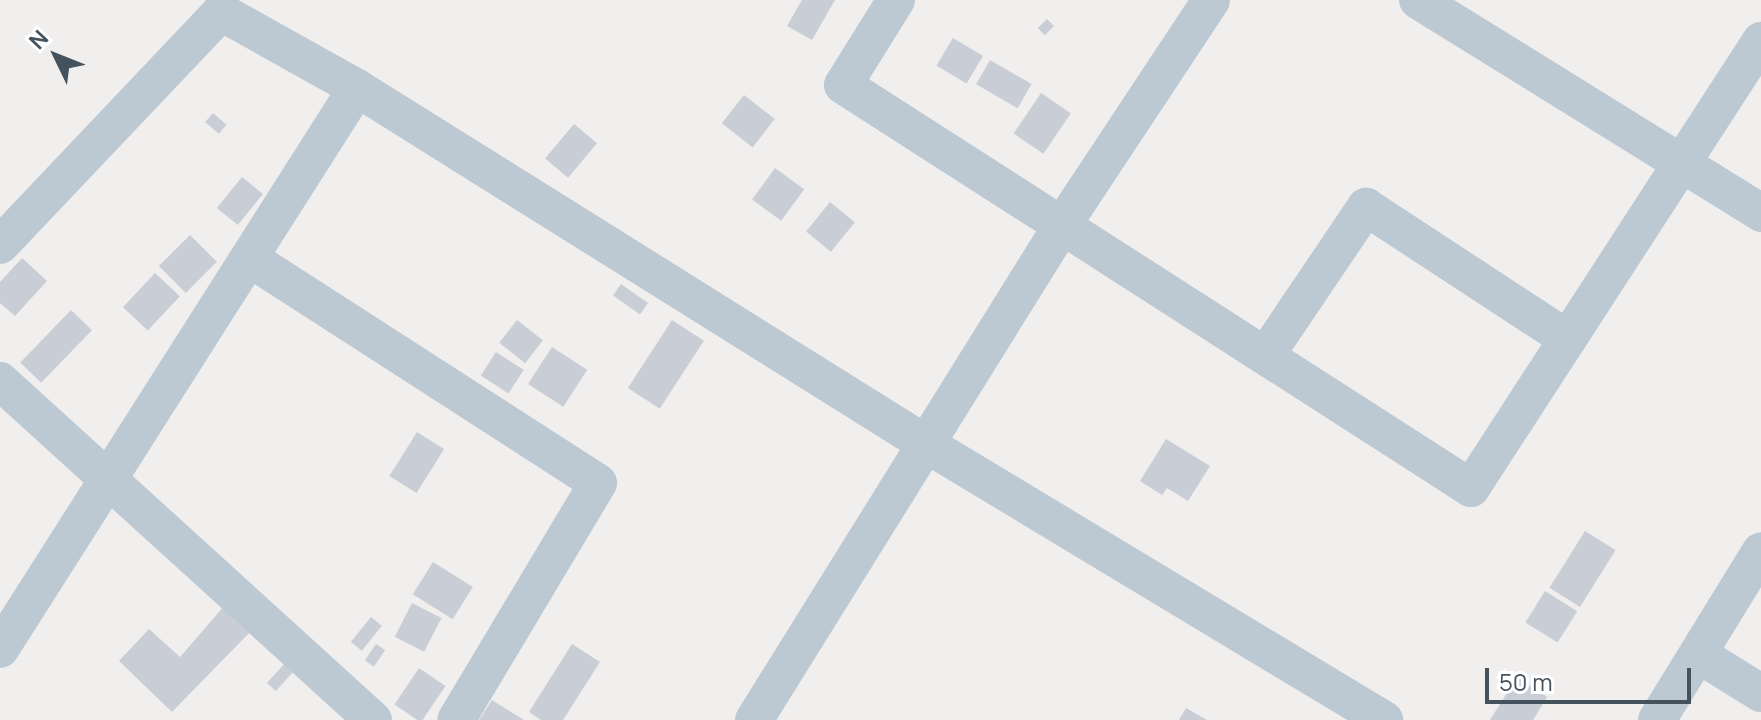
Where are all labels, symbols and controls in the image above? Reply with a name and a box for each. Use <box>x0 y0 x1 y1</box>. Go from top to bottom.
north arrow <box>16 16 96 96</box>
text: N <box>22 24 55 56</box>
scale bar <box>1489 652 1695 702</box>
text: 50 m <box>1499 665 1553 698</box>

